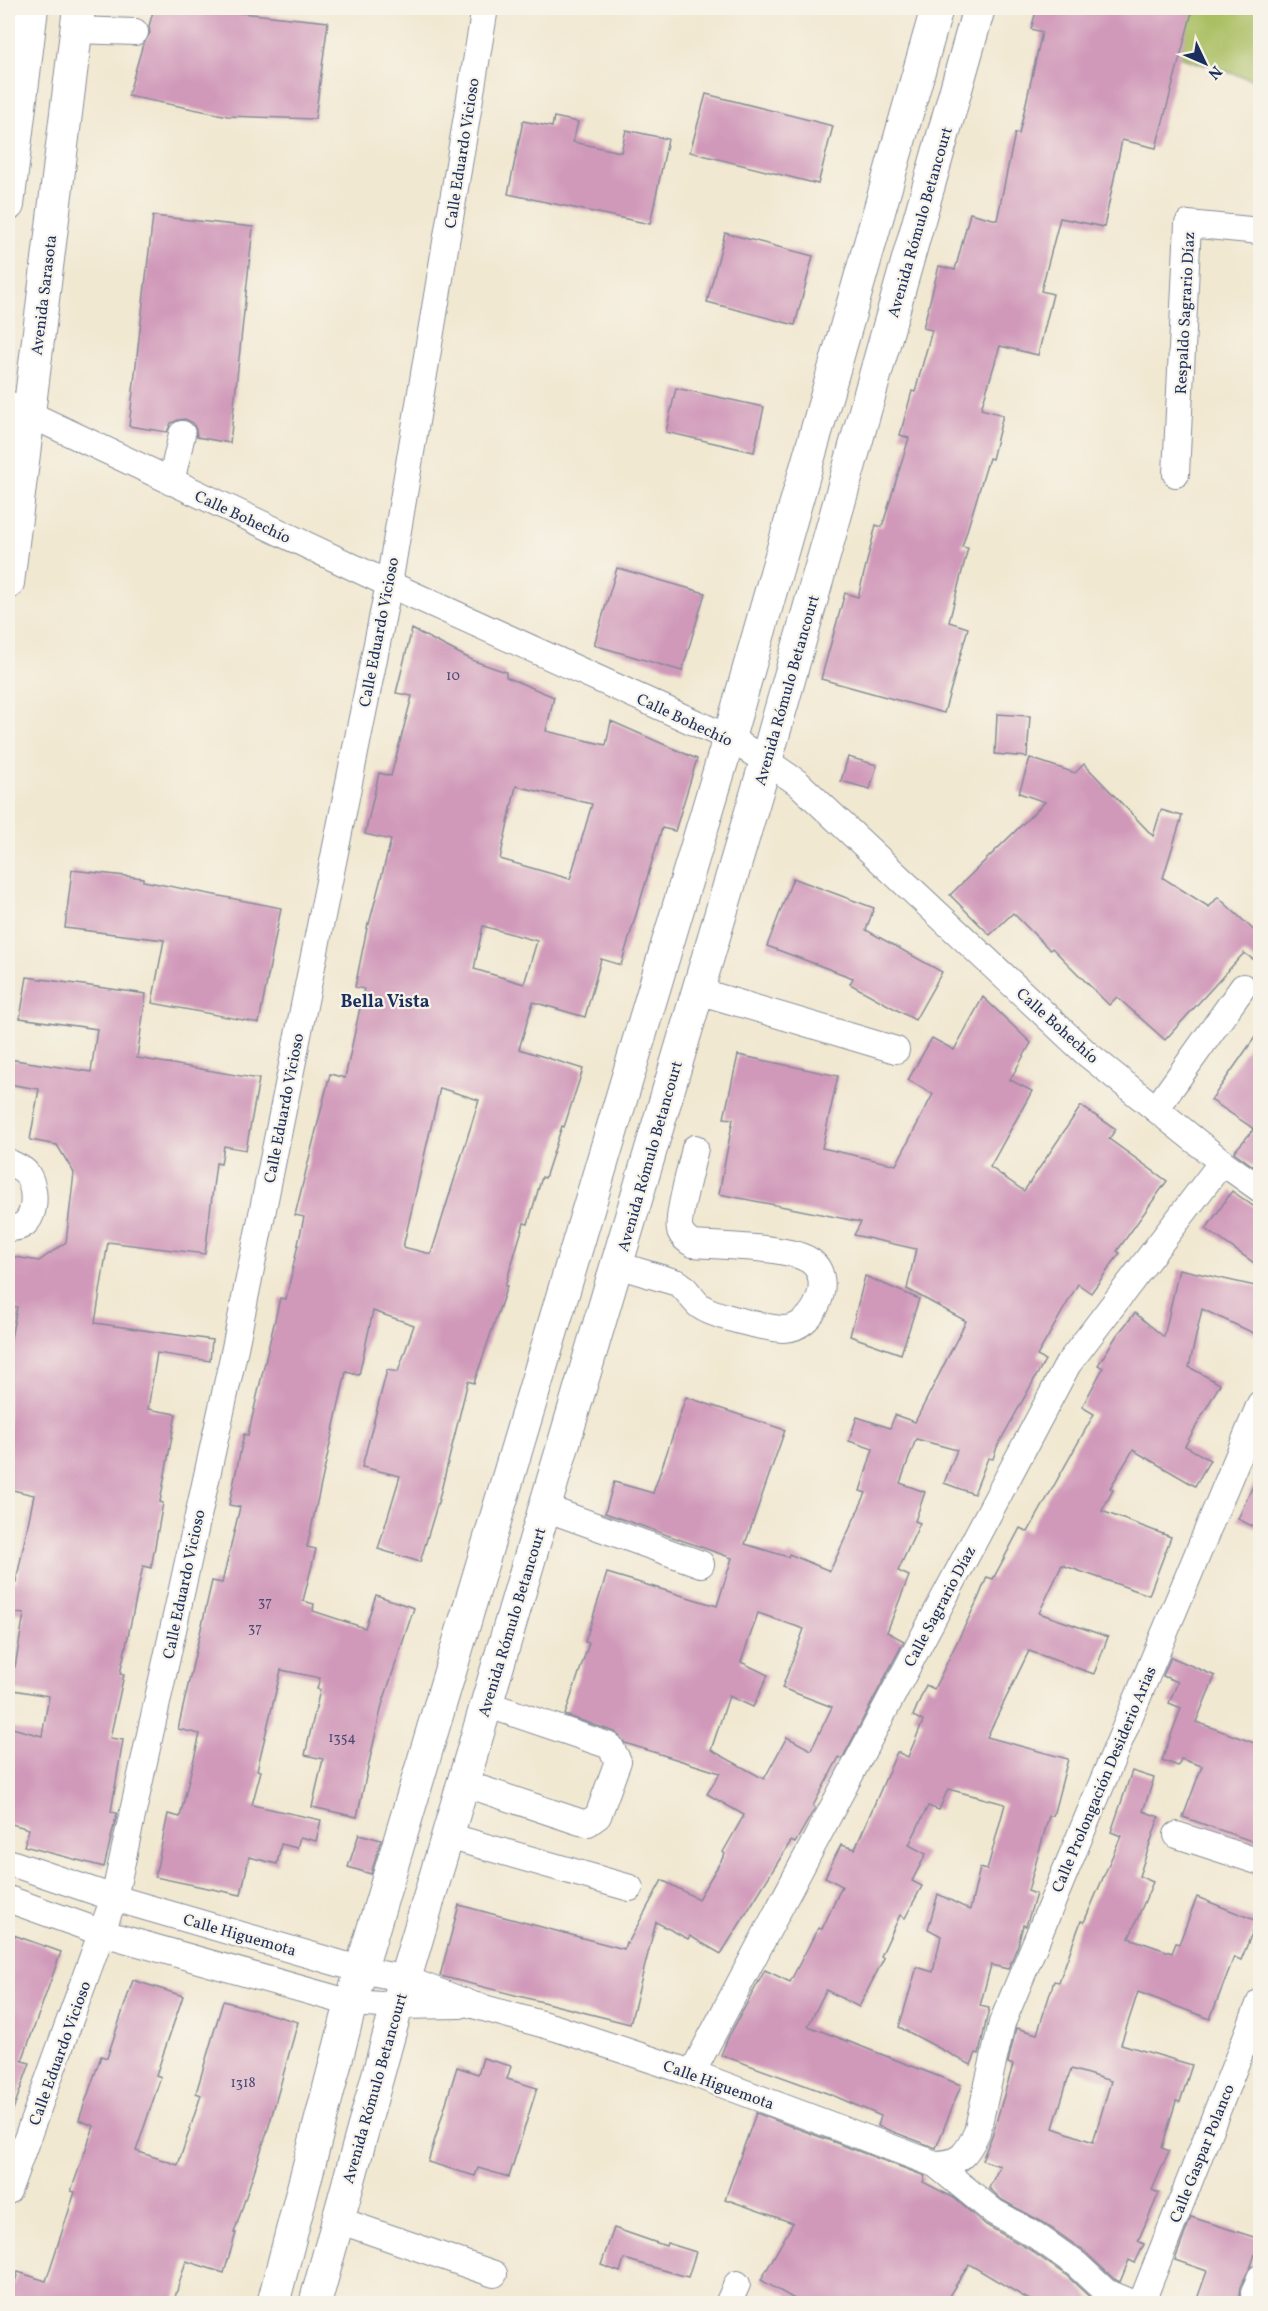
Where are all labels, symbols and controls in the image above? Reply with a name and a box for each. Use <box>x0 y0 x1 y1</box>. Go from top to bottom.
north arrow <box>1175 33 1235 93</box>
text: N <box>1202 60 1226 84</box>
street label: Calle Eduardo Vicioso <box>440 76 486 230</box>
street label: Avenida Rómulo Betancourt <box>883 124 959 320</box>
street label: Respaldo Sagrario Díaz <box>1171 231 1201 395</box>
street label: Avenida Sarasota <box>27 234 63 357</box>
street label: Calle Bohechío <box>190 486 294 550</box>
street label: Calle Eduardo Vicioso <box>355 556 405 709</box>
street label: Avenida Rómulo Betancourt <box>750 592 826 788</box>
house number: 10 <box>446 667 460 686</box>
street label: Calle Bohechío <box>632 689 736 753</box>
street label: Calle Bohechío <box>1011 984 1103 1069</box>
district label: Bella Vista <box>340 990 430 1015</box>
street label: Calle Eduardo Vicioso <box>260 1032 310 1185</box>
street label: Avenida Rómulo Betancourt <box>613 1058 689 1254</box>
street label: Calle Eduardo Vicioso <box>158 1508 212 1661</box>
street label: Avenida Rómulo Betancourt <box>474 1525 552 1720</box>
street label: Calle Sagrario Díaz <box>900 1543 982 1671</box>
house number: 37 <box>258 1593 272 1612</box>
house number: 37 <box>248 1619 262 1638</box>
street label: Calle Prolongación Desiderio Arias <box>1047 1663 1163 1896</box>
house number: 1354 <box>328 1729 356 1748</box>
street label: Calle Higuemota <box>180 1909 299 1963</box>
street label: Calle Eduardo Vicioso <box>25 1978 97 2129</box>
street label: Avenida Rómulo Betancourt <box>338 1990 414 2186</box>
street label: Calle Higuemota <box>660 2056 777 2116</box>
house number: 1318 <box>230 2074 256 2093</box>
street label: Calle Gaspar Polanco <box>1165 2081 1241 2226</box>

